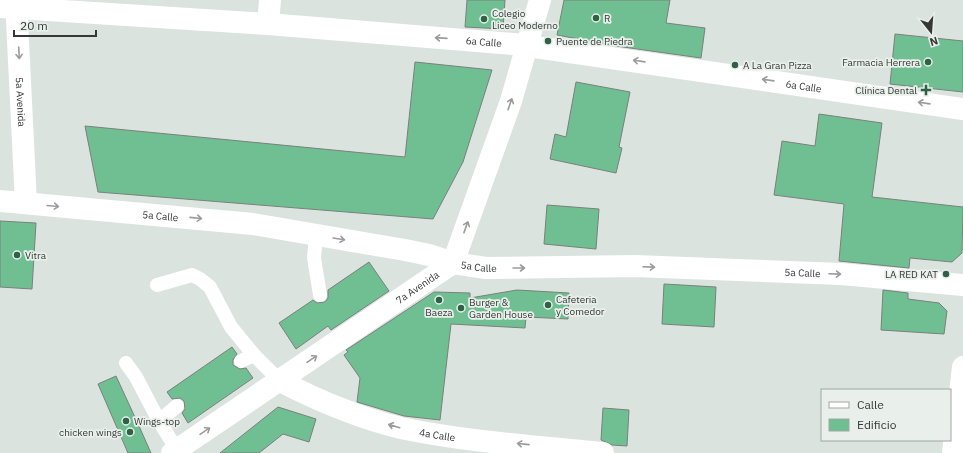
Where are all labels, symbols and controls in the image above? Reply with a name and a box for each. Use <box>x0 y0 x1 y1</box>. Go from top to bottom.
place label: Colegio Liceo Moderno <box>492 7 558 32</box>
scale bar <box>14 12 96 38</box>
place label: R <box>604 12 610 25</box>
north arrow <box>911 12 951 52</box>
marker: R <box>591 13 601 23</box>
marker: Colegio Liceo Moderno <box>479 14 489 24</box>
text: 20 m <box>20 18 48 33</box>
one-way arrow <box>435 34 448 41</box>
street label: 6a Calle <box>465 34 503 50</box>
text: N <box>928 34 940 49</box>
place label: Puente de Piedra <box>556 35 633 48</box>
marker: Puente de Piedra <box>543 36 553 46</box>
one-way arrow <box>15 46 23 59</box>
place label: Farmacia Herrera <box>842 56 921 69</box>
one-way arrow <box>633 57 646 65</box>
marker: Farmacia Herrera <box>923 57 933 67</box>
place label: A La Gran Pizza <box>743 59 812 72</box>
marker: A La Gran Pizza <box>730 60 740 70</box>
one-way arrow <box>762 76 775 84</box>
street label: 5a Avenida <box>13 77 28 128</box>
street label: 6a Calle <box>785 77 823 96</box>
place label: Clínica Dental <box>855 84 917 97</box>
marker: Clínica Dental <box>920 84 932 96</box>
one-way arrow <box>507 98 514 111</box>
one-way arrow <box>918 99 931 107</box>
one-way arrow <box>46 202 59 209</box>
street label: 5a Calle <box>142 208 179 224</box>
one-way arrow <box>189 214 202 222</box>
one-way arrow <box>463 220 470 233</box>
one-way arrow <box>332 235 345 243</box>
place label: Vitra <box>25 249 47 262</box>
marker: Vitra <box>12 250 22 260</box>
street label: 5a Calle <box>460 258 497 275</box>
one-way arrow <box>642 263 655 271</box>
one-way arrow <box>512 264 525 272</box>
street label: 5a Calle <box>784 266 821 280</box>
street label: 7a Avenida <box>393 268 442 307</box>
place label: LA RED KAT <box>885 268 938 281</box>
marker: LA RED KAT <box>941 269 951 279</box>
one-way arrow <box>828 270 841 278</box>
place label: Cafeteria y Comedor <box>556 293 605 318</box>
marker: Baeza <box>434 295 444 305</box>
place label: Burger & Garden House <box>469 296 533 321</box>
marker: Cafeteria y Comedor <box>543 300 553 310</box>
marker: Burger & Garden House <box>456 303 466 313</box>
place label: Baeza <box>425 306 453 319</box>
one-way arrow <box>306 355 317 363</box>
legend <box>821 389 951 441</box>
text: Calle <box>857 397 884 412</box>
place label: Wings-top <box>134 415 180 428</box>
marker: Wings-top <box>121 416 131 426</box>
text: Edificio <box>857 417 897 432</box>
one-way arrow <box>388 422 401 429</box>
place label: chicken wings <box>59 426 122 439</box>
street label: 4a Calle <box>418 426 457 444</box>
marker: chicken wings <box>125 427 135 437</box>
one-way arrow <box>199 427 210 435</box>
one-way arrow <box>516 441 529 448</box>

